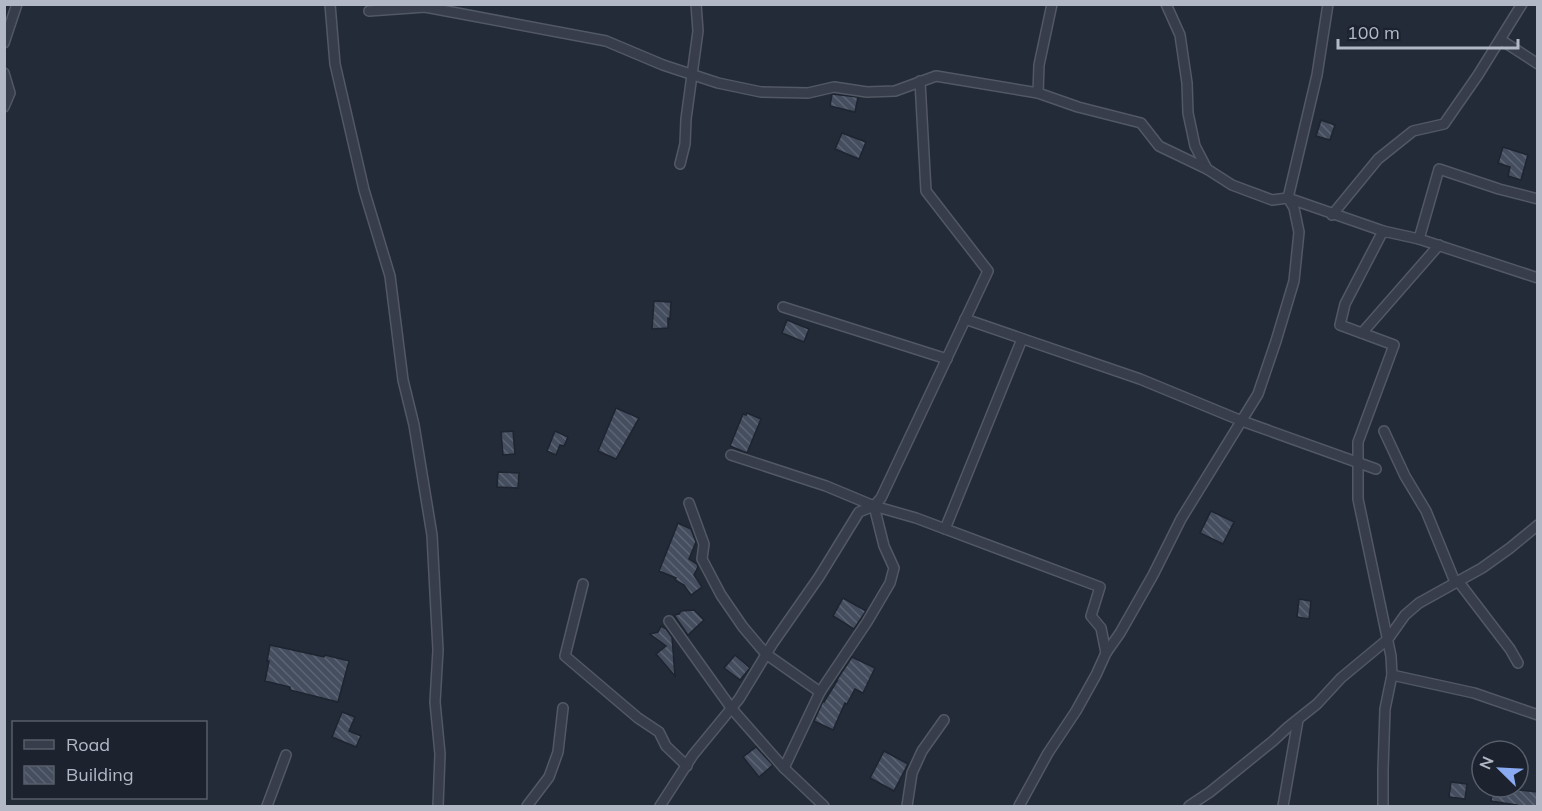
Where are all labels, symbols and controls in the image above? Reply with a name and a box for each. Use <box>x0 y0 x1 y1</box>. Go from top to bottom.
scale bar <box>1338 12 1518 50</box>
text: 100 m <box>1347 21 1400 44</box>
legend <box>12 721 207 799</box>
text: Road <box>66 733 110 756</box>
north arrow <box>1470 739 1530 799</box>
text: N <box>1475 753 1498 772</box>
text: Building <box>66 763 134 786</box>

